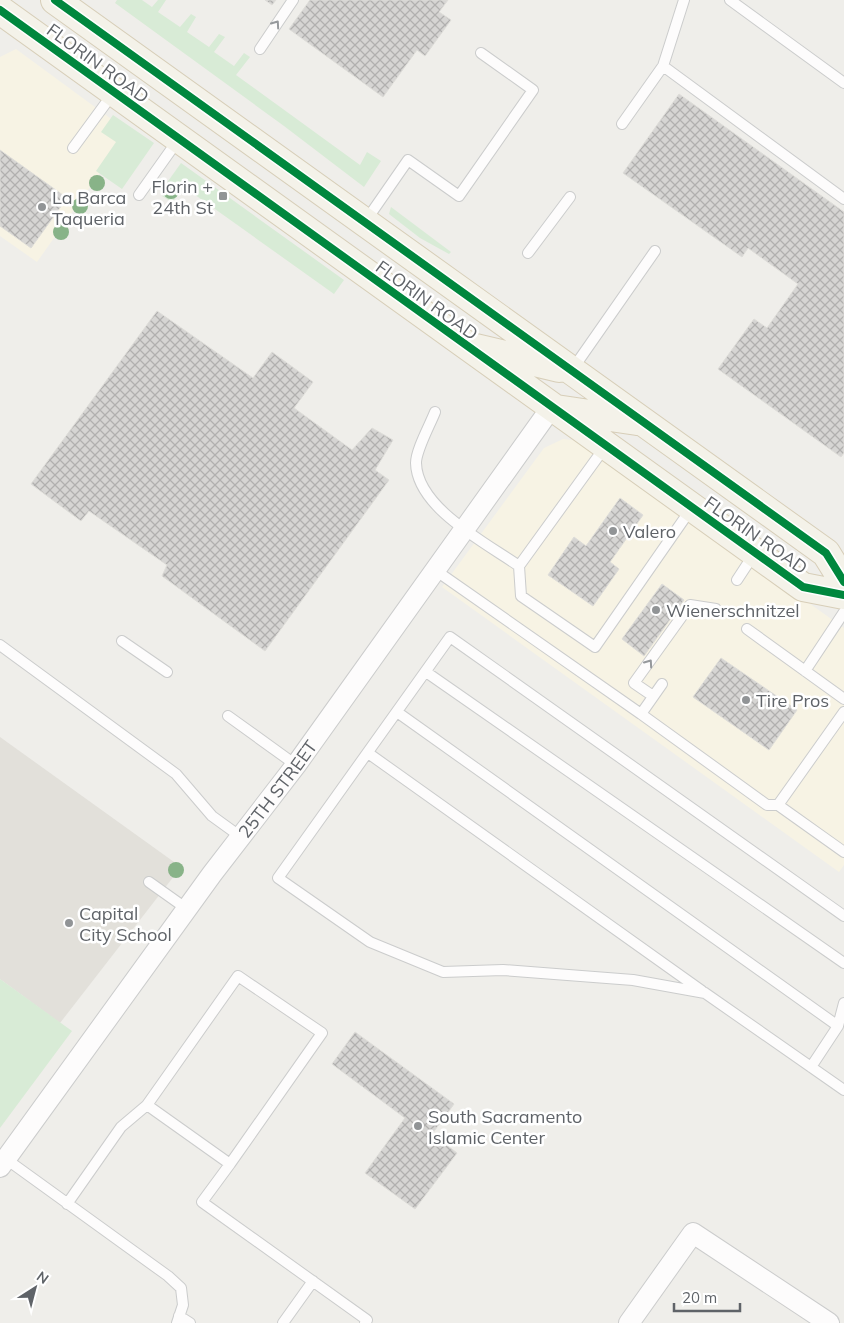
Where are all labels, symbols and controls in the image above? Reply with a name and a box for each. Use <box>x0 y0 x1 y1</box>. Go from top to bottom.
street label: FLORIN ROAD <box>42 18 154 108</box>
one-way arrow <box>270 20 279 30</box>
place label: Florin + 24th St <box>151 175 213 219</box>
place label: La Barca Taqueria <box>52 186 126 230</box>
marker: Florin + 24th St <box>217 190 229 202</box>
marker: La Barca Taqueria <box>36 201 48 213</box>
street label: FLORIN ROAD <box>371 255 483 345</box>
street label: FLORIN ROAD <box>700 491 812 579</box>
place label: Valero <box>623 520 676 543</box>
marker: Valero <box>607 525 619 537</box>
place label: Wienerschnitzel <box>666 599 800 622</box>
marker: Wienerschnitzel <box>650 604 662 616</box>
one-way arrow <box>643 659 652 668</box>
place label: Tire Pros <box>756 689 829 712</box>
marker: Tire Pros <box>740 694 752 706</box>
street label: 25TH STREET <box>233 735 322 842</box>
place label: Capital City School <box>79 902 172 946</box>
marker: Capital City School <box>63 917 75 929</box>
place label: South Sacramento Islamic Center <box>428 1105 582 1149</box>
marker: South Sacramento Islamic Center <box>412 1120 424 1132</box>
north arrow <box>10 1263 60 1313</box>
text: N <box>33 1267 52 1288</box>
scale bar <box>674 1280 740 1312</box>
text: 20 m <box>682 1288 717 1307</box>

